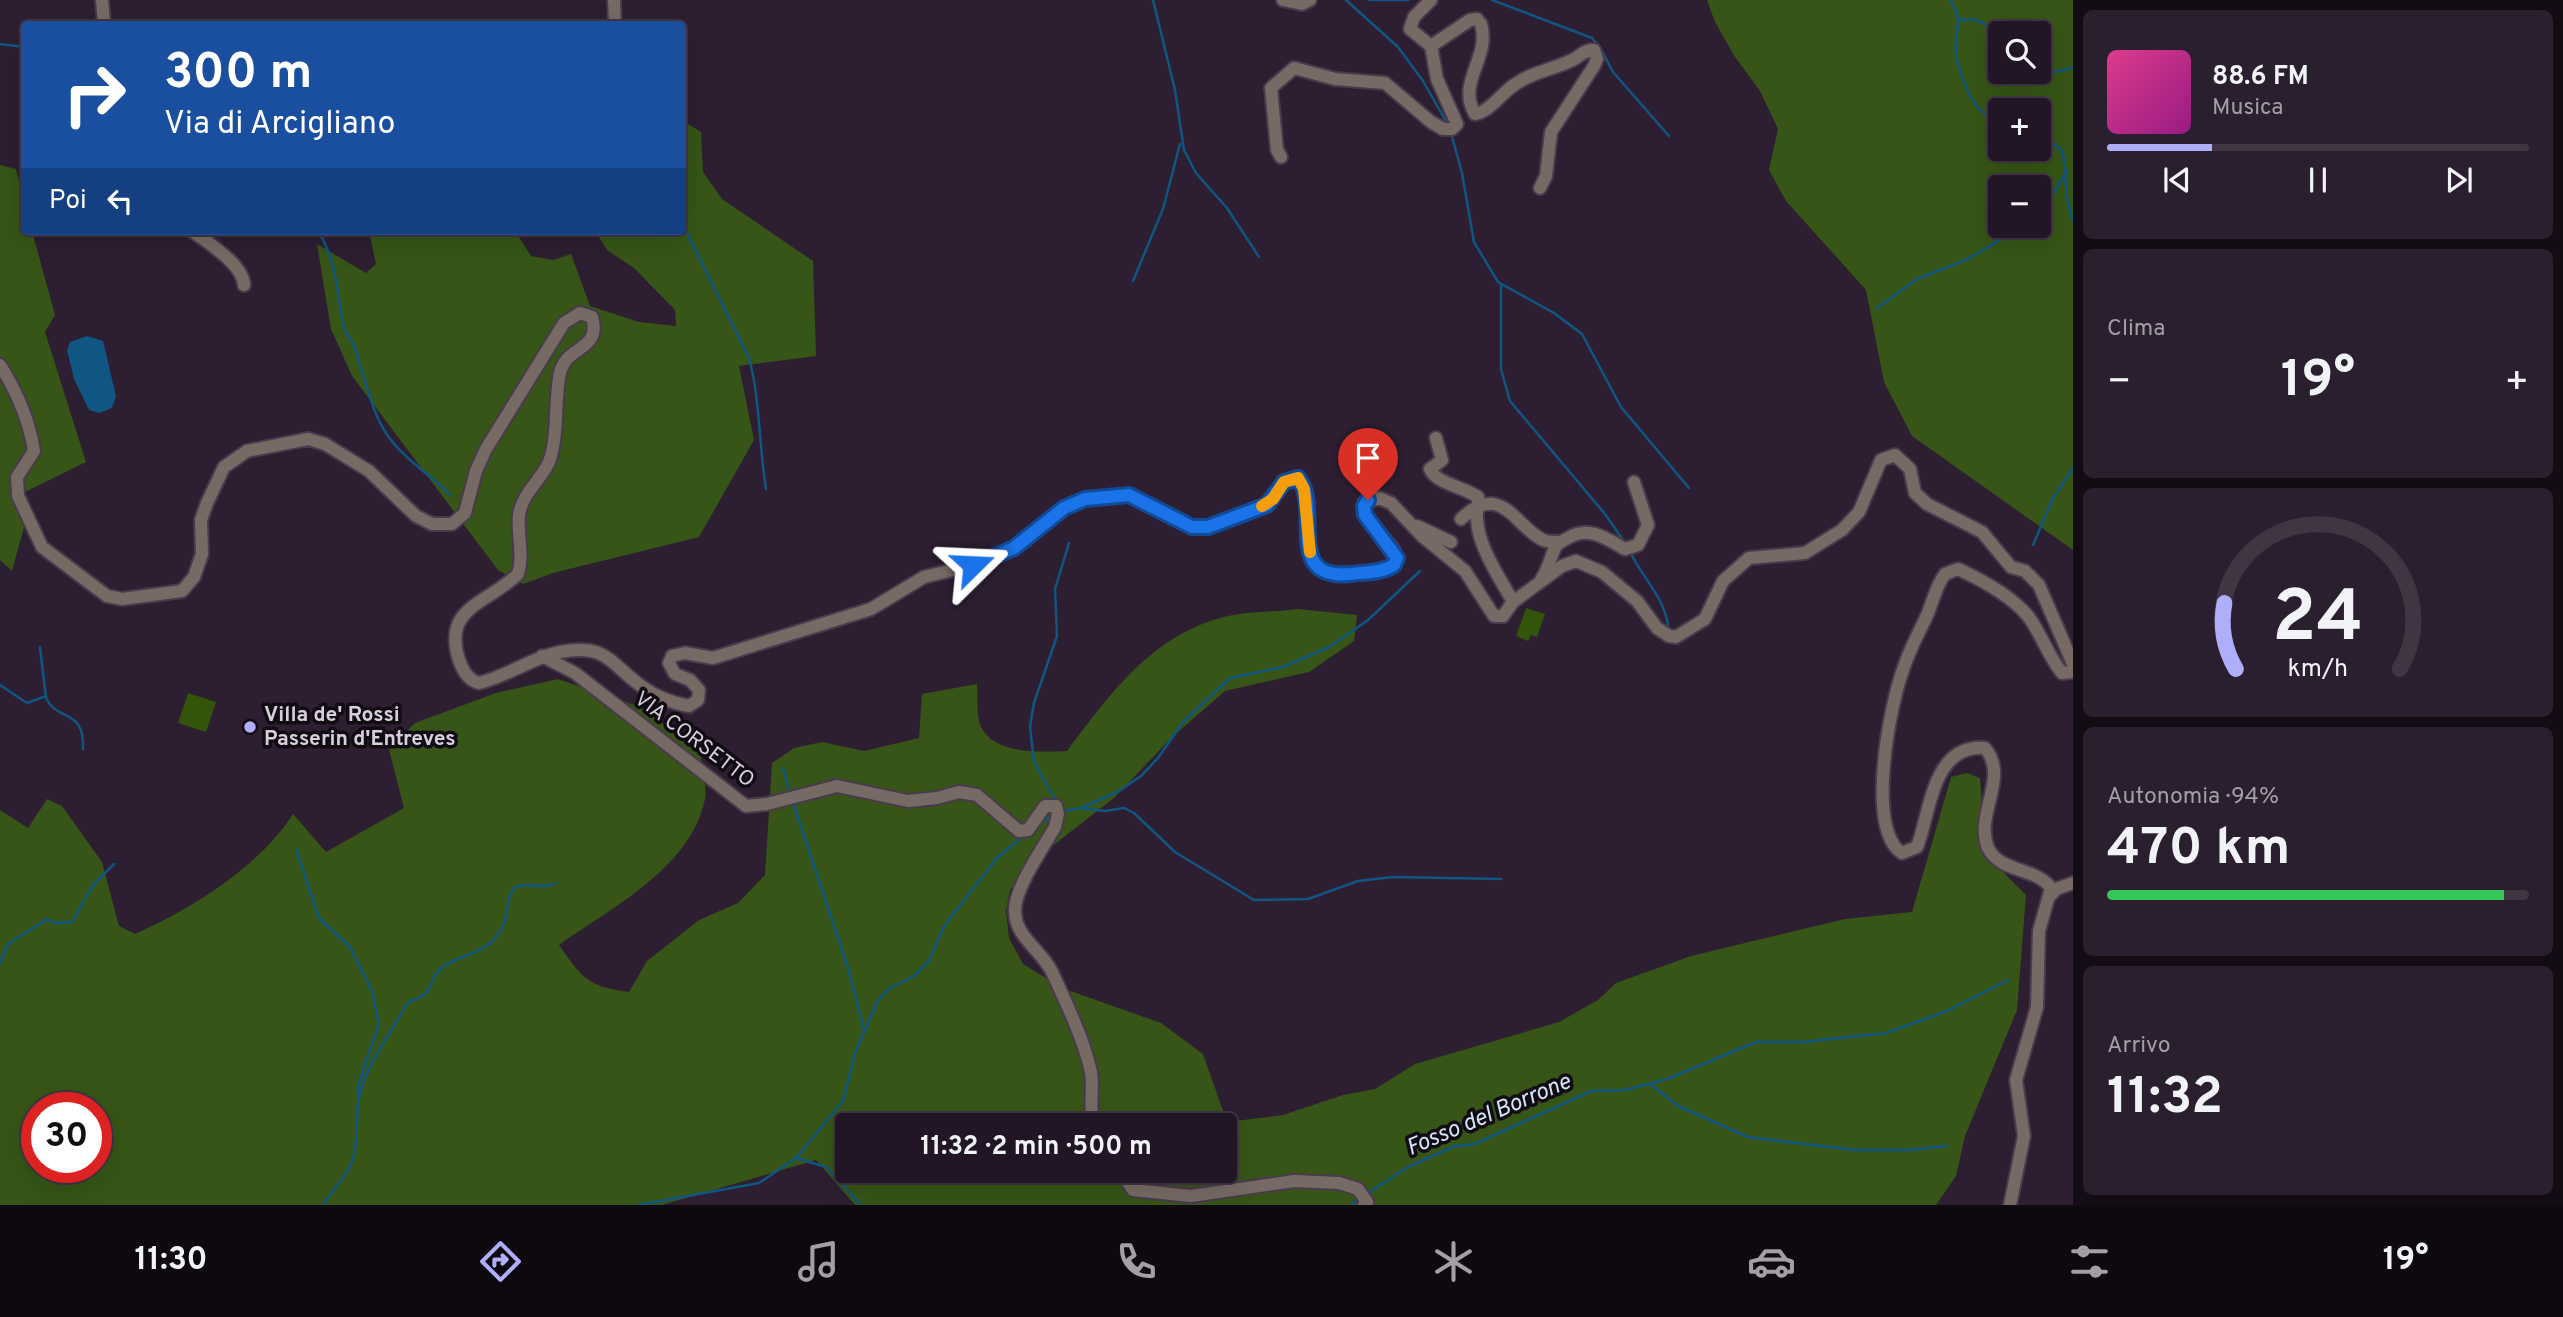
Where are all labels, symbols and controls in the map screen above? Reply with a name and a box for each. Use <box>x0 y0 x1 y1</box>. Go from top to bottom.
map controls <box>1988 21 2051 238</box>
button: search <box>1988 21 2051 84</box>
text: 300 m <box>164 44 312 106</box>
icon: right <box>49 49 140 140</box>
text: 88.6 FM <box>2212 61 2309 94</box>
text: Musica <box>2212 94 2283 123</box>
button: + <box>1988 98 2051 161</box>
text: Via di Arcigliano <box>164 105 395 145</box>
icon: previous <box>2158 161 2196 199</box>
icon: pause <box>2299 161 2337 199</box>
icon: next <box>2440 161 2478 199</box>
button: − <box>1988 175 2051 238</box>
icon: left <box>101 182 139 220</box>
text: Poi <box>49 185 87 218</box>
text: Clima <box>2107 315 2165 344</box>
text: 19° <box>2281 349 2355 415</box>
text: − <box>2107 359 2132 408</box>
text: + <box>2504 359 2529 408</box>
pin <box>1338 428 1398 500</box>
icon: arrive <box>1349 439 1387 477</box>
position arrow <box>936 528 1010 602</box>
text: 24 <box>2272 575 2364 667</box>
text: km/h <box>2288 653 2348 685</box>
street label: VIA CORSETTO <box>628 686 760 794</box>
place label: Villa de' Rossi Passerin d'Entreves <box>264 702 456 753</box>
marker: Villa de' Rossi Passerin d'Entreves <box>242 719 258 735</box>
text: Autonomia · 94% <box>2107 783 2279 812</box>
text: 470 km <box>2107 817 2290 883</box>
text: Arrivo <box>2107 1032 2171 1061</box>
text: 11:32 <box>2107 1066 2223 1132</box>
water label: Fosso del Borrone <box>1402 1068 1577 1164</box>
speed limit sign: 30 <box>21 1092 112 1183</box>
text: 11:32 · 2 min · 500 m <box>920 1131 1152 1164</box>
icon: directions <box>476 1237 525 1286</box>
icon: music <box>794 1237 843 1286</box>
icon: phone <box>1112 1237 1161 1286</box>
icon: climate <box>1429 1237 1478 1286</box>
icon: car <box>1747 1237 1796 1286</box>
icon: filters <box>2065 1237 2114 1286</box>
text: 11:30 <box>134 1241 207 1281</box>
text: 19° <box>2383 1241 2429 1281</box>

